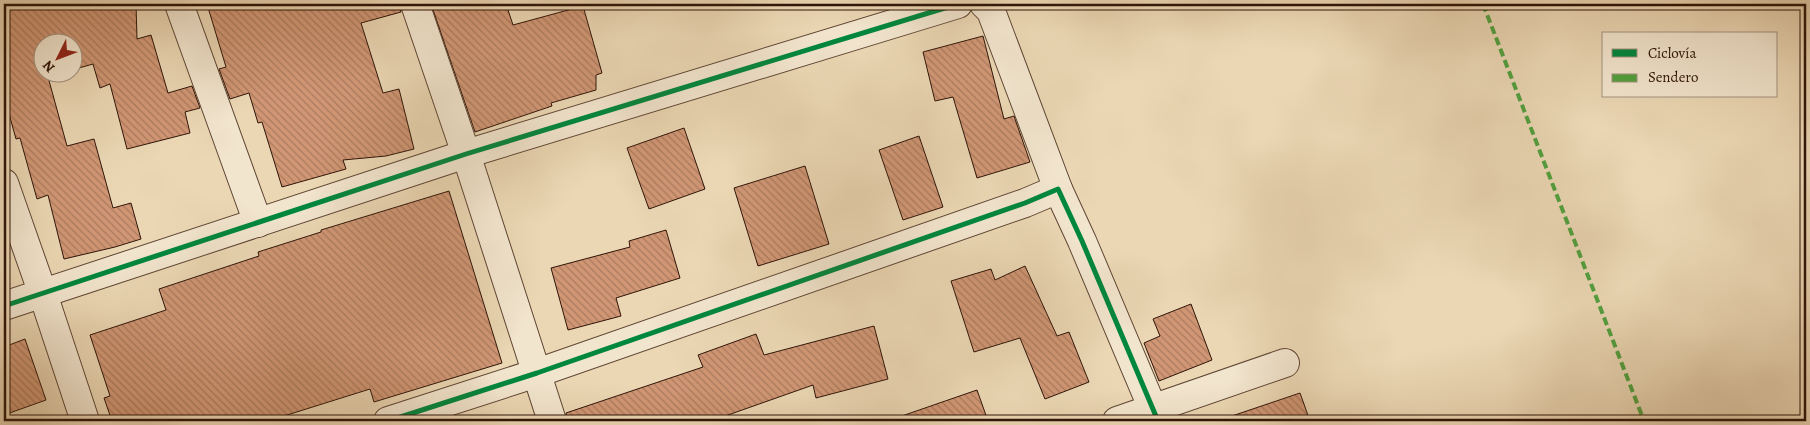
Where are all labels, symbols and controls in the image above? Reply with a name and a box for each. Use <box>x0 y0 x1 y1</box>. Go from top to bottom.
north arrow <box>32 32 82 82</box>
legend <box>1602 32 1778 98</box>
text: Ciclovía <box>1648 43 1696 63</box>
text: N <box>38 56 59 77</box>
text: Sendero <box>1648 67 1698 87</box>

